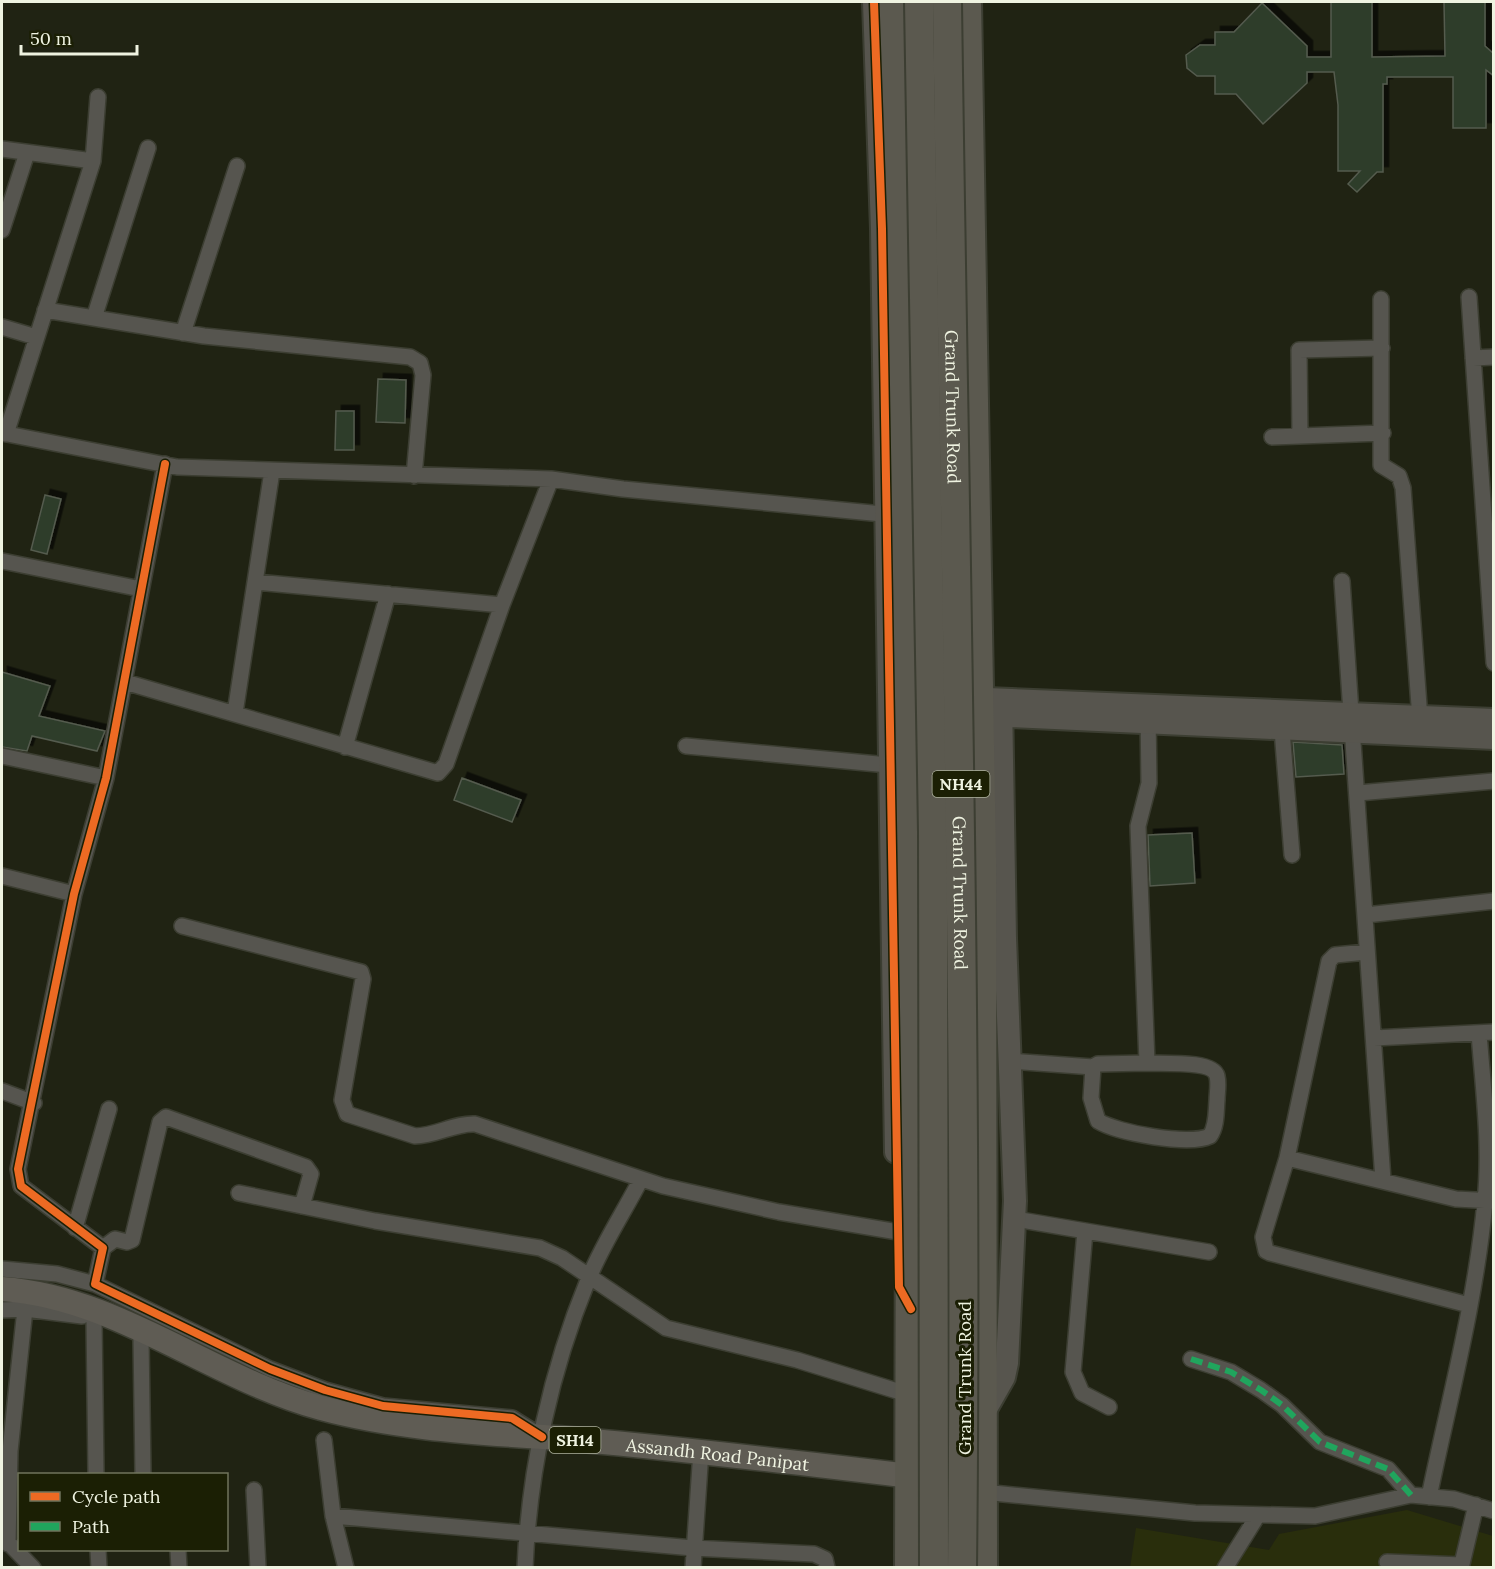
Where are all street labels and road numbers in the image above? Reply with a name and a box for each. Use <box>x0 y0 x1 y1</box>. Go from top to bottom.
street label: Grand Trunk Road <box>941 330 966 484</box>
road number: NH44 <box>932 771 990 797</box>
street label: Grand Trunk Road <box>948 816 973 970</box>
street label: Grand Trunk Road <box>953 1301 976 1455</box>
road number: SH14 <box>550 1427 600 1453</box>
street label: Assandh Road Panipat <box>624 1433 810 1475</box>

